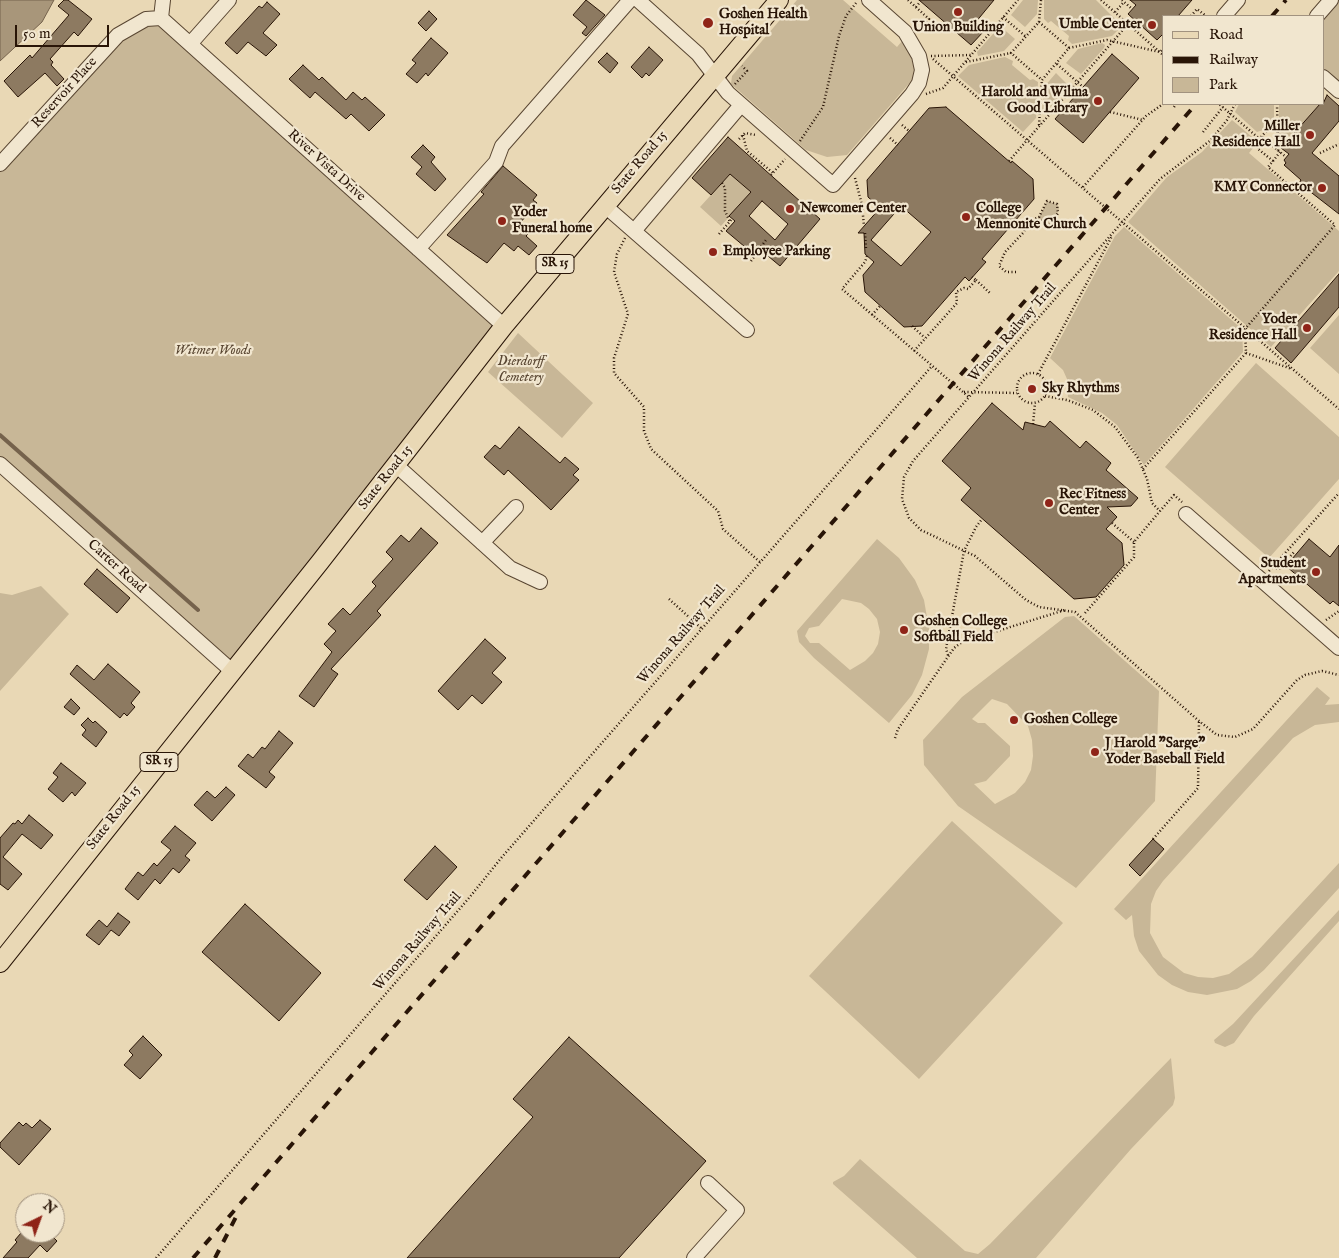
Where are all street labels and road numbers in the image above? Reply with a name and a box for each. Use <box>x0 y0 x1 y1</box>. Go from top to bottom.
street label: Reservoir Place <box>29 54 101 132</box>
street label: River Vista Drive <box>283 127 369 205</box>
street label: State Road 15 <box>609 128 671 198</box>
road number: SR 15 <box>536 254 574 274</box>
street label: Winona Railway Trail <box>965 280 1061 386</box>
street label: State Road 15 <box>356 442 416 514</box>
street label: Carter Road <box>84 537 148 597</box>
street label: Winona Railway Trail <box>634 582 730 688</box>
road number: SR 15 <box>140 752 178 772</box>
street label: State Road 15 <box>84 782 144 854</box>
street label: Winona Railway Trail <box>370 889 466 995</box>

